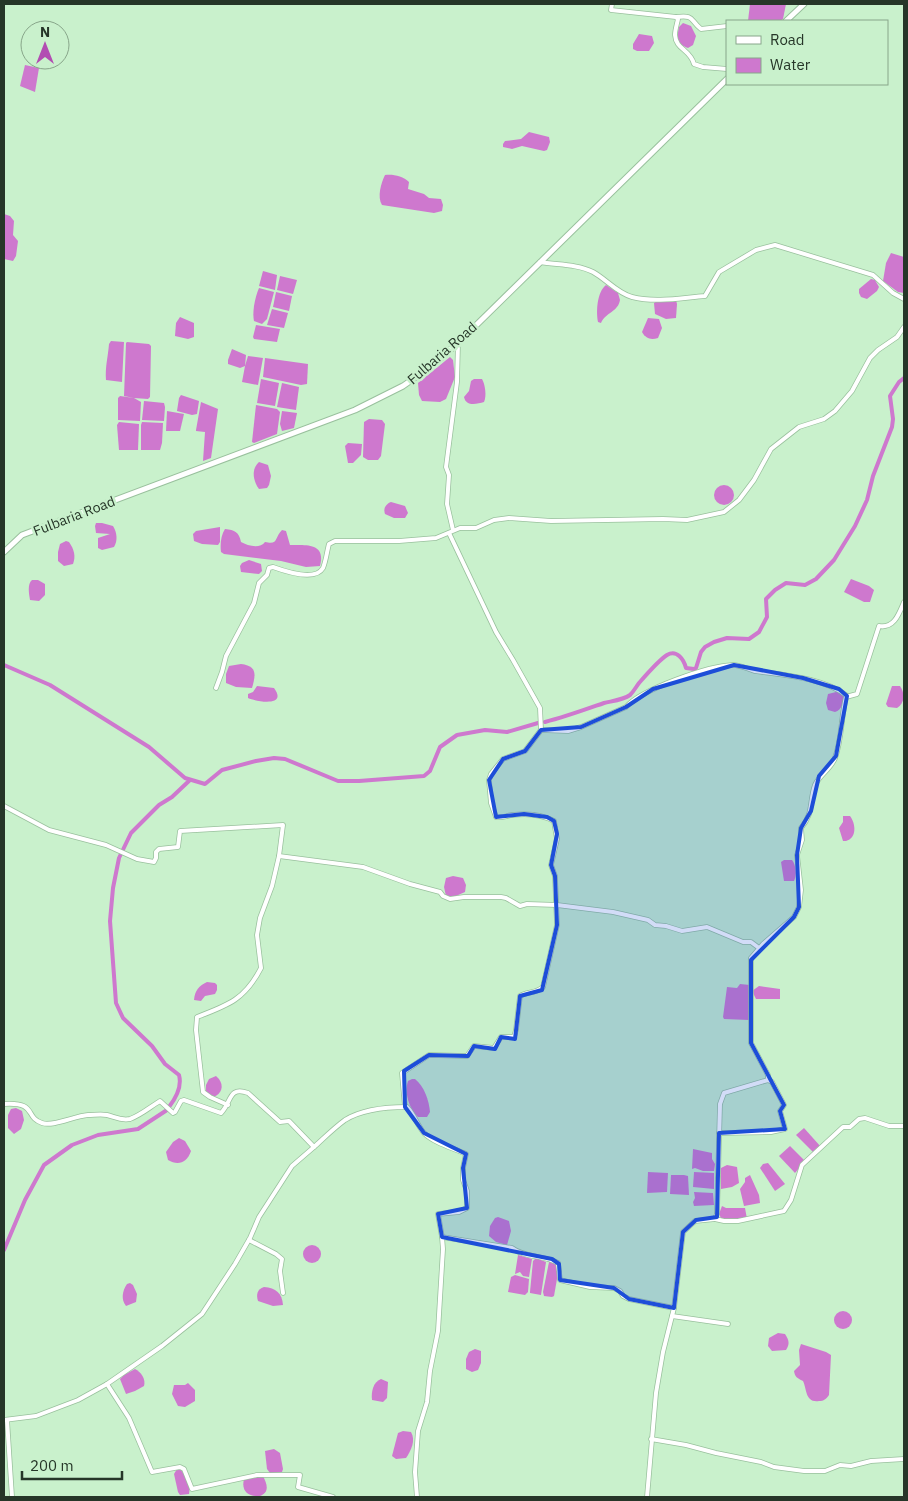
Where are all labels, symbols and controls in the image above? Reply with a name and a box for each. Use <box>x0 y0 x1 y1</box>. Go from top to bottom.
north arrow <box>20 20 70 70</box>
legend <box>726 20 888 85</box>
text: N <box>40 23 50 41</box>
text: Road <box>770 30 805 49</box>
text: Water <box>770 55 811 74</box>
street label: Fulbaria Road <box>403 318 481 388</box>
street label: Fulbaria Road <box>30 492 118 540</box>
scale bar <box>22 1448 122 1480</box>
text: 200 m <box>30 1456 74 1475</box>

